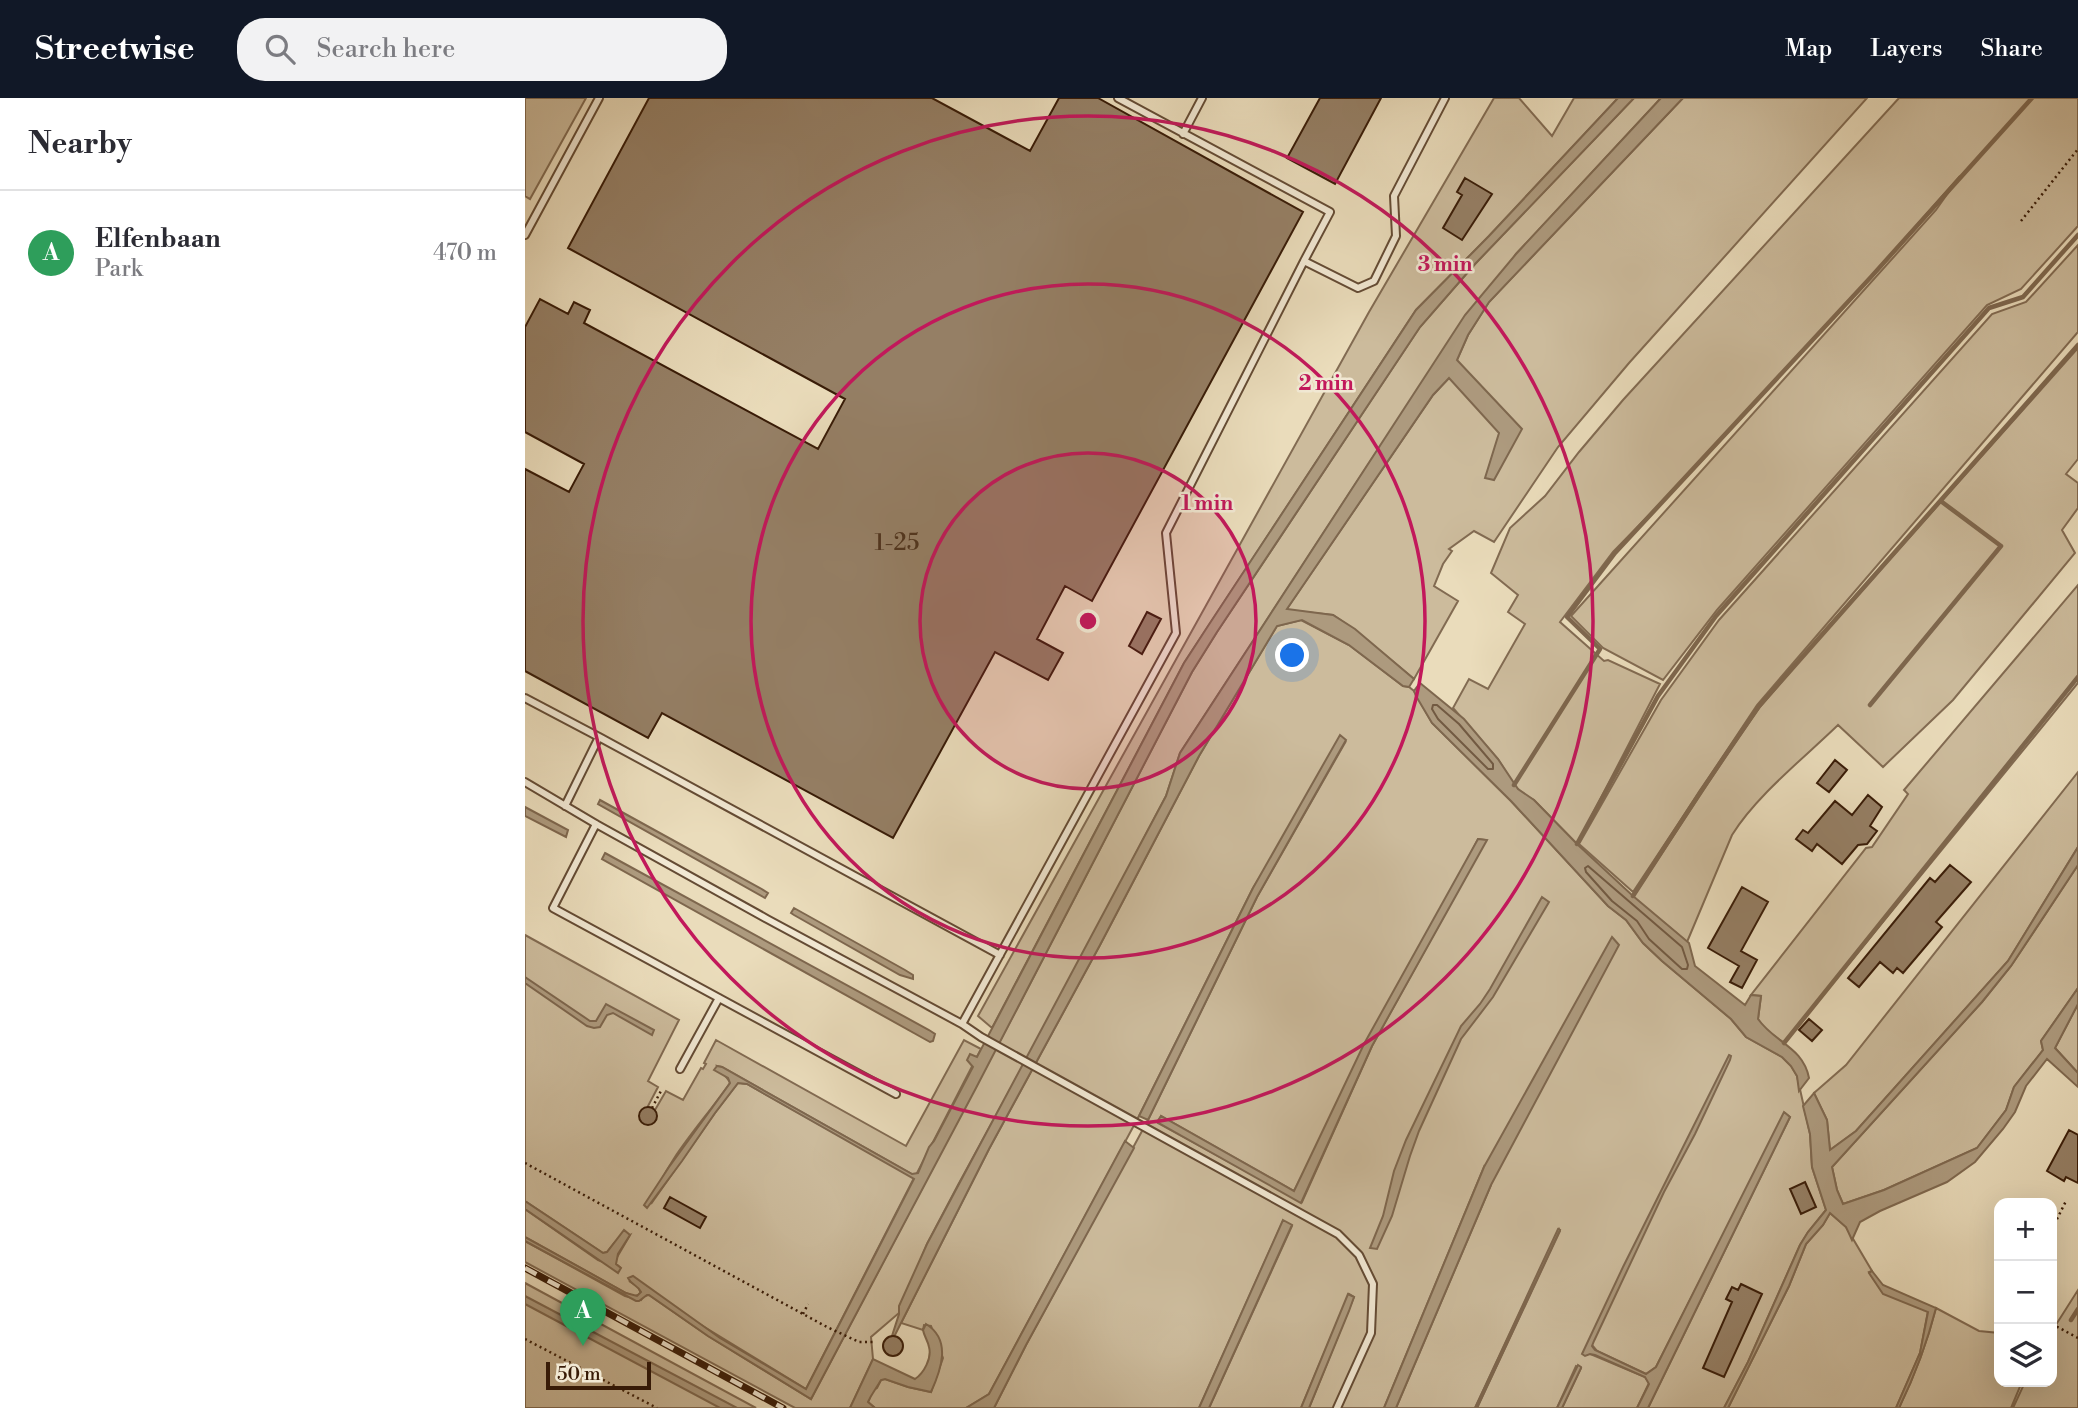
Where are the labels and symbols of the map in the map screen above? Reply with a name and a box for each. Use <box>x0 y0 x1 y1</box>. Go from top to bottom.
text: 3 min <box>1418 252 1472 278</box>
text: 2 min <box>1298 371 1354 397</box>
text: 1 min <box>1181 491 1233 517</box>
house number: 1-25 <box>875 529 919 557</box>
centre of rings <box>1076 609 1100 633</box>
your location <box>1275 638 1309 672</box>
pin: A <box>560 1288 606 1346</box>
scale bar <box>546 1359 651 1391</box>

